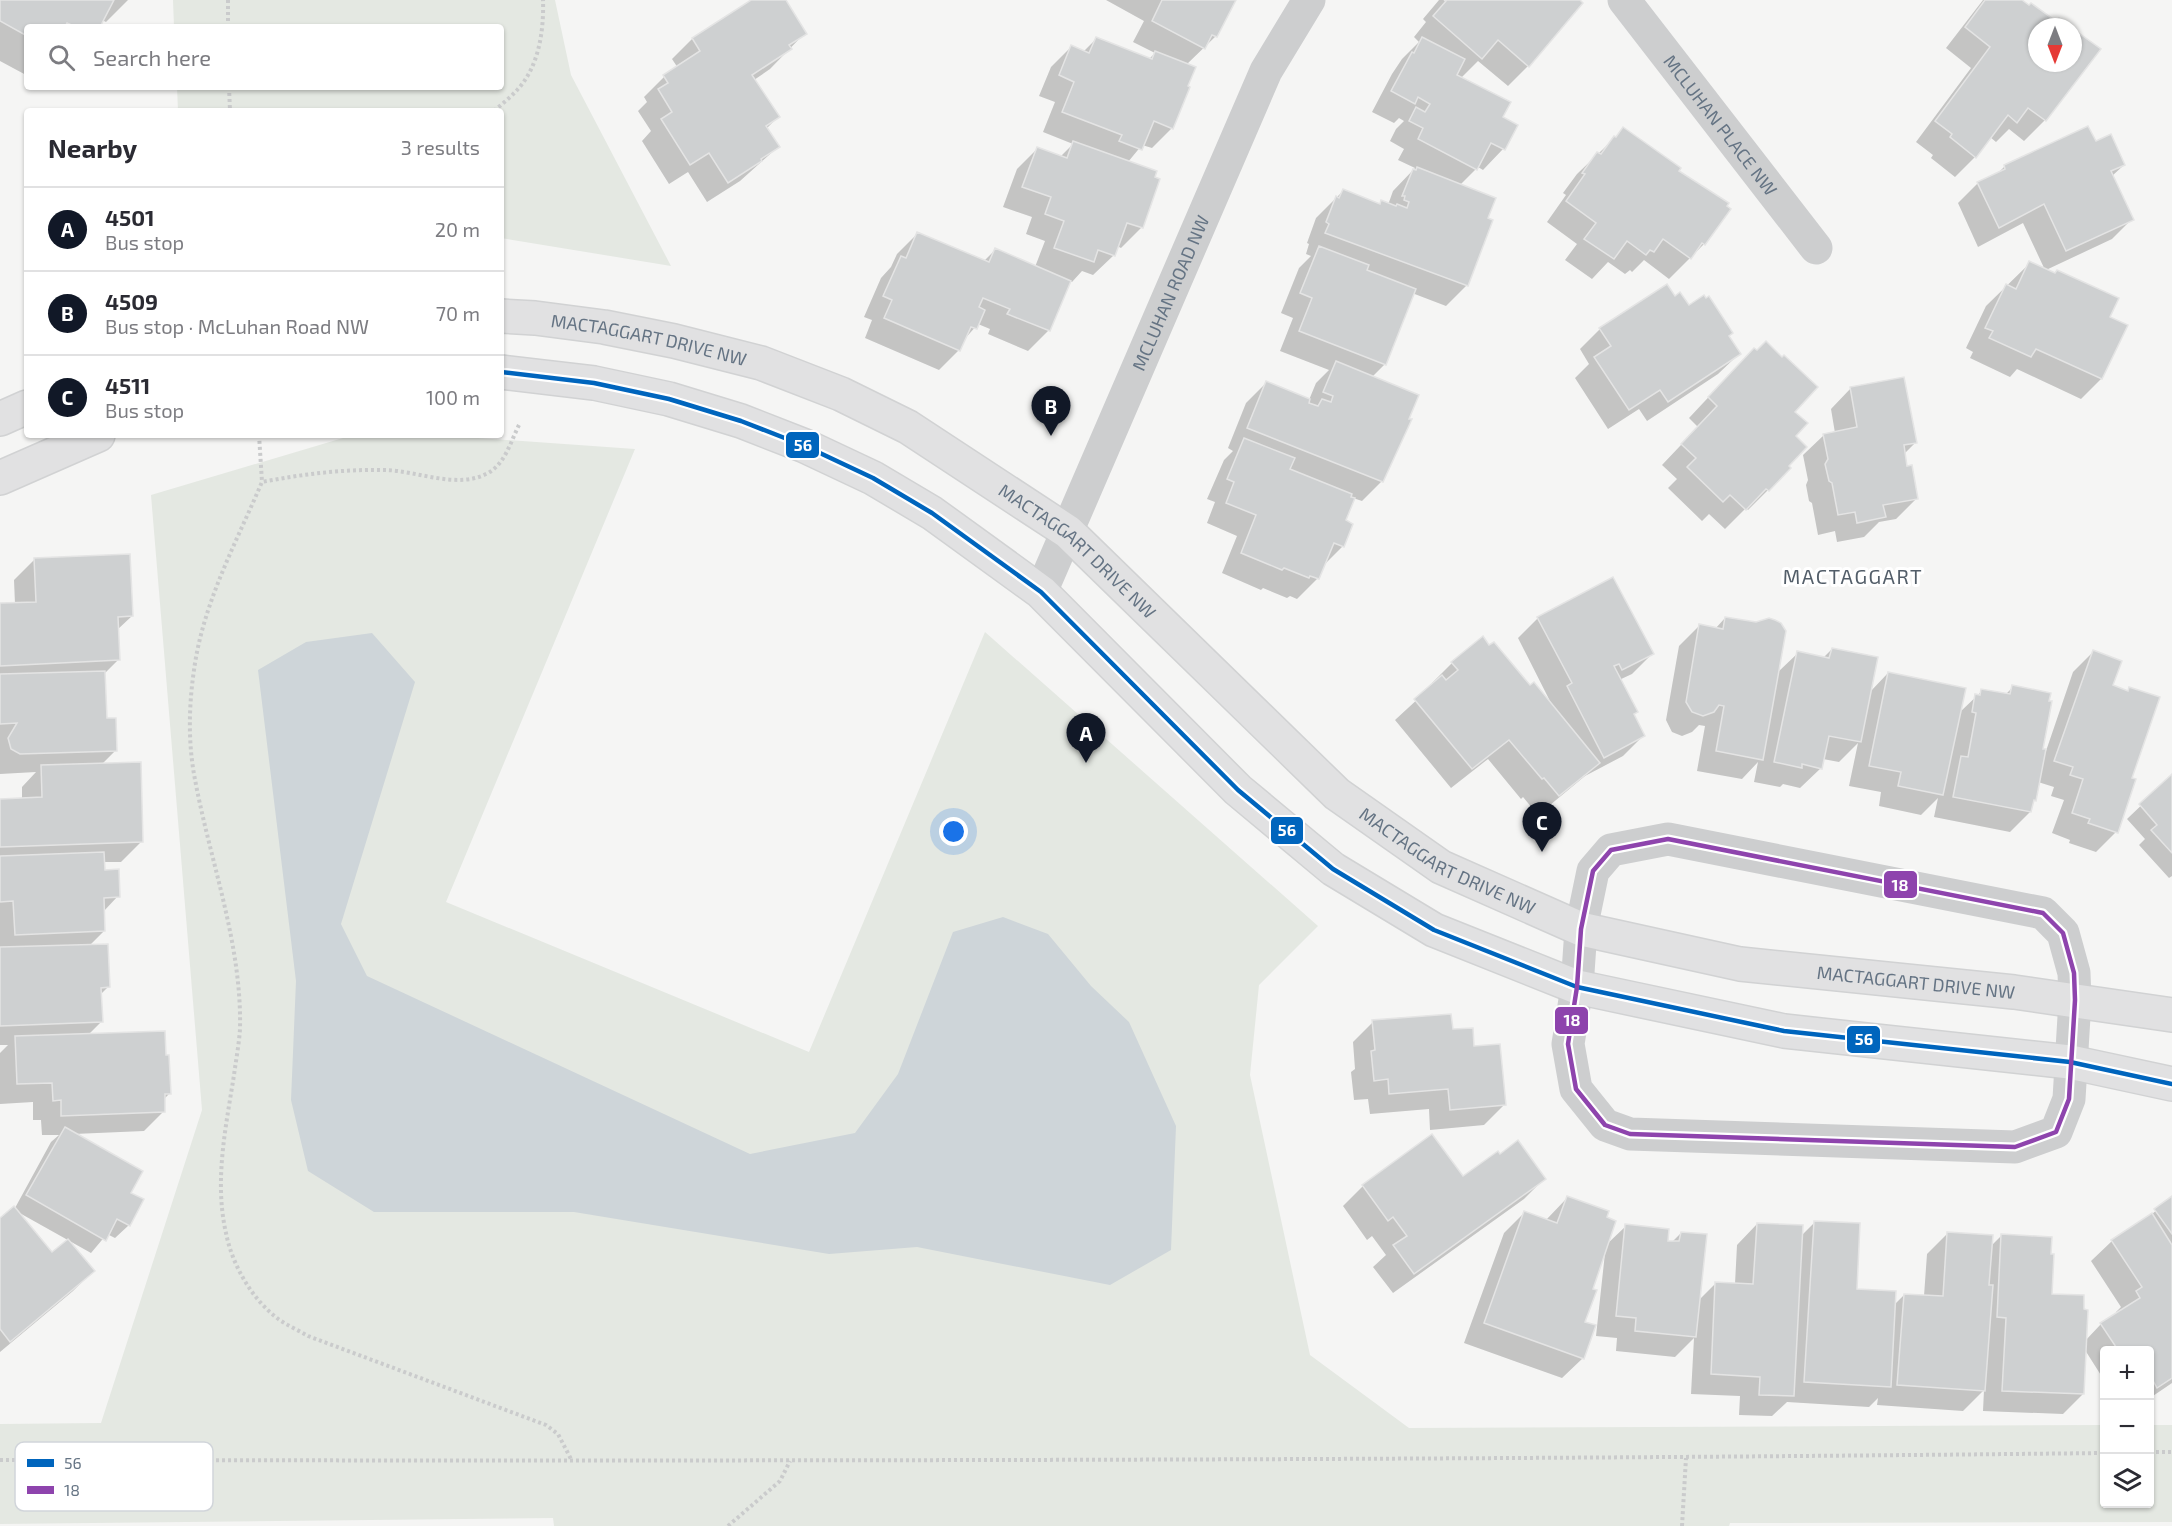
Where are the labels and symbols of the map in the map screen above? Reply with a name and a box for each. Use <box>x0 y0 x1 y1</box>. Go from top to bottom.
north arrow <box>2028 18 2082 72</box>
street label: MCLUHAN PLACE NW <box>1659 50 1782 200</box>
street label: MCLUHAN ROAD NW <box>1127 212 1213 374</box>
street label: MACTAGGART DRIVE NW <box>550 309 749 370</box>
pin: B <box>1032 386 1070 436</box>
line badge: 56 <box>785 431 820 459</box>
text: 56 <box>794 435 812 454</box>
street label: MACTAGGART DRIVE NW <box>995 479 1161 623</box>
district label: MACTAGGART <box>1783 564 1923 588</box>
pin: A <box>1066 714 1106 763</box>
street label: MACTAGGART DRIVE NW <box>1357 801 1541 917</box>
pin: C <box>1522 802 1562 852</box>
line badge: 56 <box>1270 816 1304 845</box>
your location <box>939 817 968 846</box>
text: 56 <box>1278 820 1296 839</box>
line badge: 18 <box>1883 870 1918 899</box>
text: 18 <box>1892 875 1908 894</box>
street label: MACTAGGART DRIVE NW <box>1816 961 2016 1003</box>
line badge: 18 <box>1554 1006 1589 1035</box>
text: 18 <box>1564 1010 1580 1029</box>
line badge: 56 <box>1846 1025 1881 1054</box>
text: 56 <box>1855 1029 1873 1048</box>
legend <box>15 1442 213 1511</box>
text: 56 <box>64 1453 82 1472</box>
text: 18 <box>64 1480 80 1499</box>

